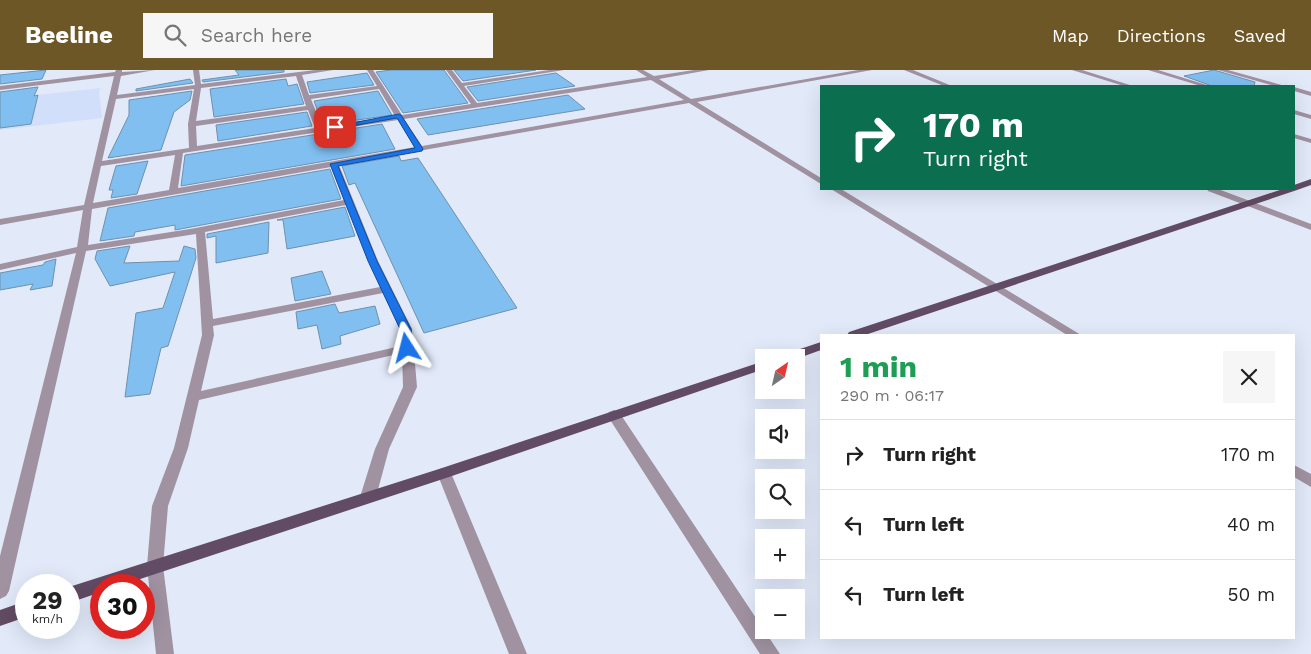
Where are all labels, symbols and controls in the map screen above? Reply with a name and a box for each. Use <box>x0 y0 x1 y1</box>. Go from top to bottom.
search box <box>143 13 493 58</box>
text: Beeline <box>25 21 113 49</box>
icon: search <box>161 21 189 49</box>
text: Search here <box>201 24 312 47</box>
text: Map <box>1052 25 1089 46</box>
text: Directions <box>1117 25 1206 46</box>
text: Saved <box>1234 25 1286 46</box>
text: 170 m <box>923 104 1024 146</box>
icon: right <box>840 105 905 170</box>
pin <box>314 106 356 148</box>
icon: arrive <box>321 113 349 141</box>
text: Turn right <box>923 146 1028 171</box>
position arrow <box>380 321 432 373</box>
north arrow <box>755 349 805 399</box>
map controls <box>755 349 805 639</box>
text: 1 min <box>840 349 917 384</box>
button: close <box>1223 351 1275 403</box>
text: 290 m · 06:17 <box>840 386 944 405</box>
button: sound <box>755 409 805 459</box>
icon: right <box>840 441 868 469</box>
text: Turn right <box>883 443 976 466</box>
text: 170 m <box>1221 443 1275 466</box>
button: search <box>755 469 805 519</box>
icon: left <box>840 511 868 539</box>
text: Turn left <box>883 513 964 536</box>
text: 40 m <box>1227 513 1275 536</box>
button: + <box>755 529 805 579</box>
speed limit sign: 30 <box>90 574 155 639</box>
icon: left <box>840 581 868 609</box>
text: Turn left <box>883 583 964 606</box>
text: 50 m <box>1228 583 1275 606</box>
text: 29 <box>32 586 63 615</box>
button: − <box>755 589 805 639</box>
text: km/h <box>32 612 63 626</box>

